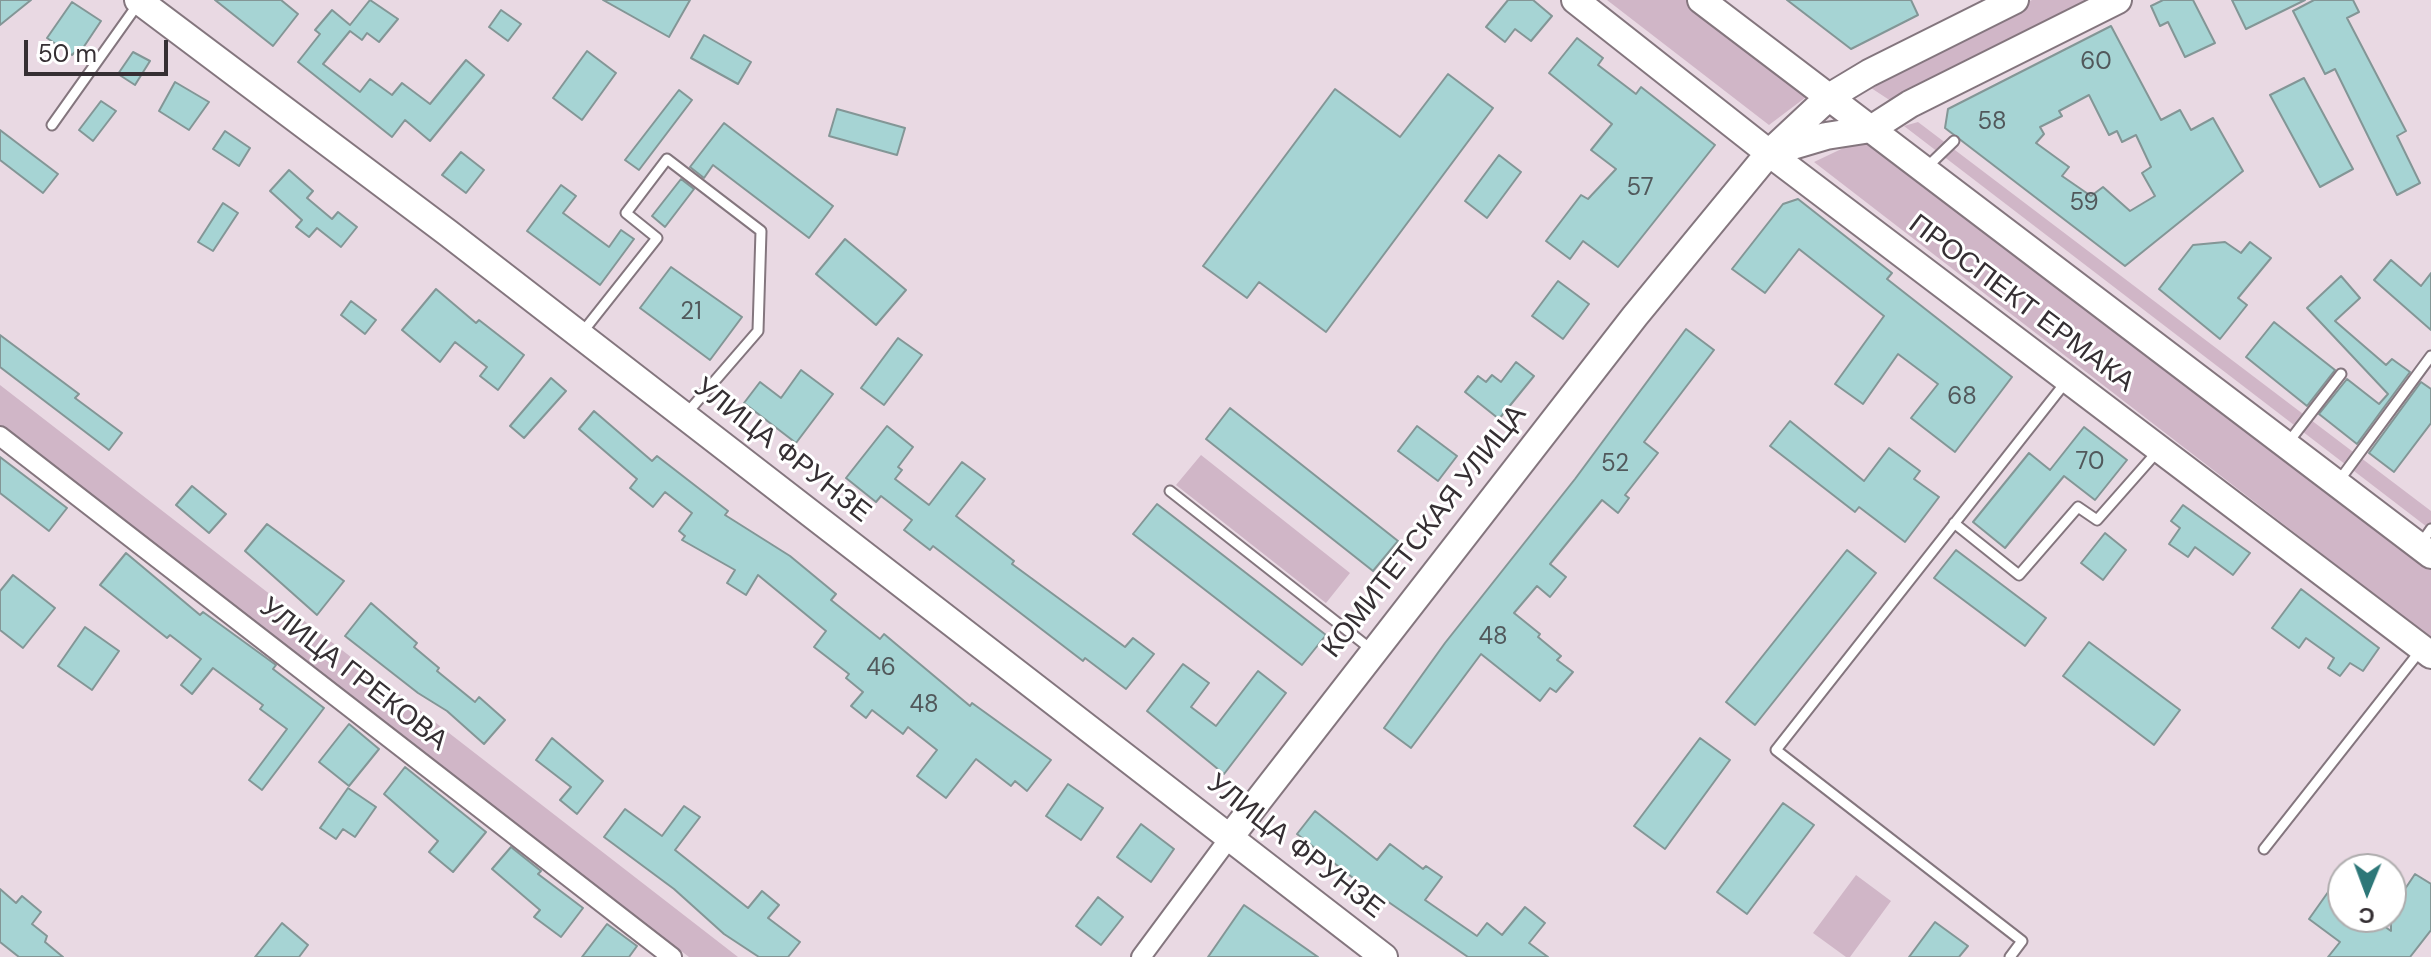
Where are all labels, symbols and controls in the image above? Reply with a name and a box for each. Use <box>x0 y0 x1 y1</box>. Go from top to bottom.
scale bar <box>28 24 172 74</box>
text: 50 m <box>38 38 97 69</box>
house number: 60 <box>2080 49 2112 77</box>
house number: 58 <box>1977 109 2007 137</box>
house number: 57 <box>1626 175 1654 203</box>
house number: 59 <box>2069 190 2099 218</box>
street label: ПРОСПЕКТ ЕРМАКА <box>1902 208 2140 400</box>
house number: 21 <box>680 299 702 327</box>
street label: УЛИЦА ФРУНЗЕ <box>687 372 877 530</box>
house number: 68 <box>1947 384 1977 412</box>
street label: КОМИТЕТСКАЯ УЛИЦА <box>1316 399 1534 665</box>
house number: 70 <box>2076 449 2104 477</box>
house number: 52 <box>1601 451 1629 479</box>
street label: УЛИЦА ГРЕКОВА <box>252 591 454 759</box>
house number: 48 <box>1478 624 1508 652</box>
house number: 46 <box>866 655 896 683</box>
house number: 48 <box>909 692 939 720</box>
street label: УЛИЦА ФРУНЗЕ <box>1200 768 1390 926</box>
north arrow <box>2327 853 2407 933</box>
text: С <box>2358 901 2375 930</box>

